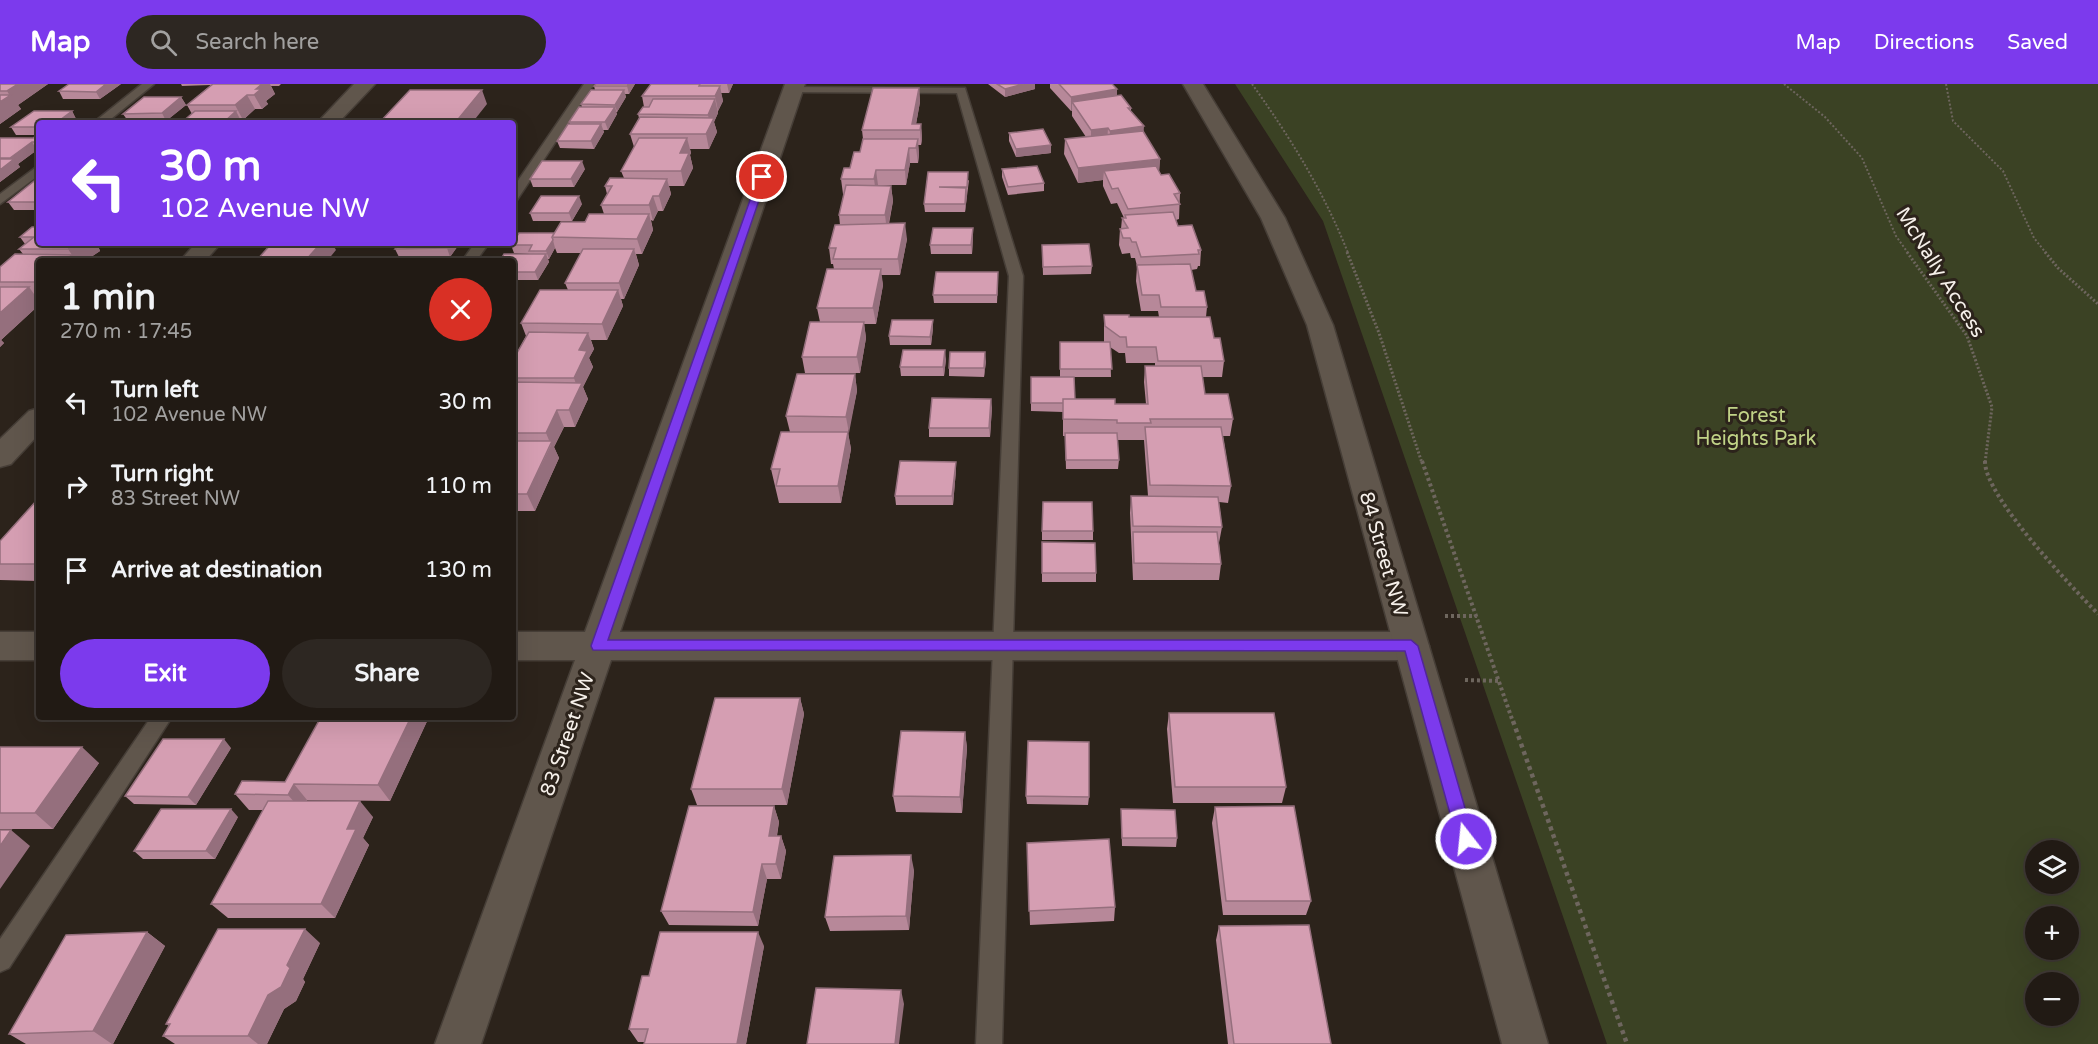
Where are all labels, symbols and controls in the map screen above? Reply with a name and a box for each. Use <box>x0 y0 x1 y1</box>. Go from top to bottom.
search box <box>126 15 546 69</box>
text: Map <box>30 25 90 59</box>
icon: search <box>147 26 180 59</box>
text: Search here <box>195 29 319 55</box>
text: Map <box>1795 30 1841 55</box>
text: Directions <box>1874 30 1974 55</box>
text: Saved <box>2007 30 2068 55</box>
text: 30 m <box>159 141 261 192</box>
icon: left <box>60 144 138 222</box>
pin <box>736 151 787 202</box>
icon: arrive <box>745 160 778 193</box>
text: 102 Avenue NW <box>159 192 370 225</box>
street label: McNally Access <box>1890 203 1990 342</box>
text: 1 min <box>60 276 156 319</box>
button: close <box>429 278 492 341</box>
text: 270 m · 17:45 <box>60 320 192 344</box>
text: Turn left <box>111 377 199 403</box>
icon: left <box>60 386 93 419</box>
text: 30 m <box>438 389 492 415</box>
text: 102 Avenue NW <box>111 403 267 427</box>
park label: Forest Heights Park <box>1696 404 1817 451</box>
text: Turn right <box>111 461 213 487</box>
icon: right <box>60 470 93 503</box>
text: 110 m <box>425 473 492 499</box>
text: 83 Street NW <box>111 487 240 511</box>
street label: 84 Street NW <box>1354 489 1412 620</box>
icon: arrive <box>60 554 93 587</box>
text: Arrive at destination <box>111 557 322 583</box>
text: 130 m <box>425 557 492 583</box>
button: Exit <box>60 639 270 708</box>
button: Share <box>282 639 492 708</box>
street label: 83 Street NW <box>536 669 600 799</box>
position arrow <box>1434 807 1498 871</box>
map controls <box>2025 840 2079 1026</box>
button: layers <box>2025 840 2079 894</box>
button: + <box>2025 906 2079 960</box>
button: − <box>2025 972 2079 1026</box>

